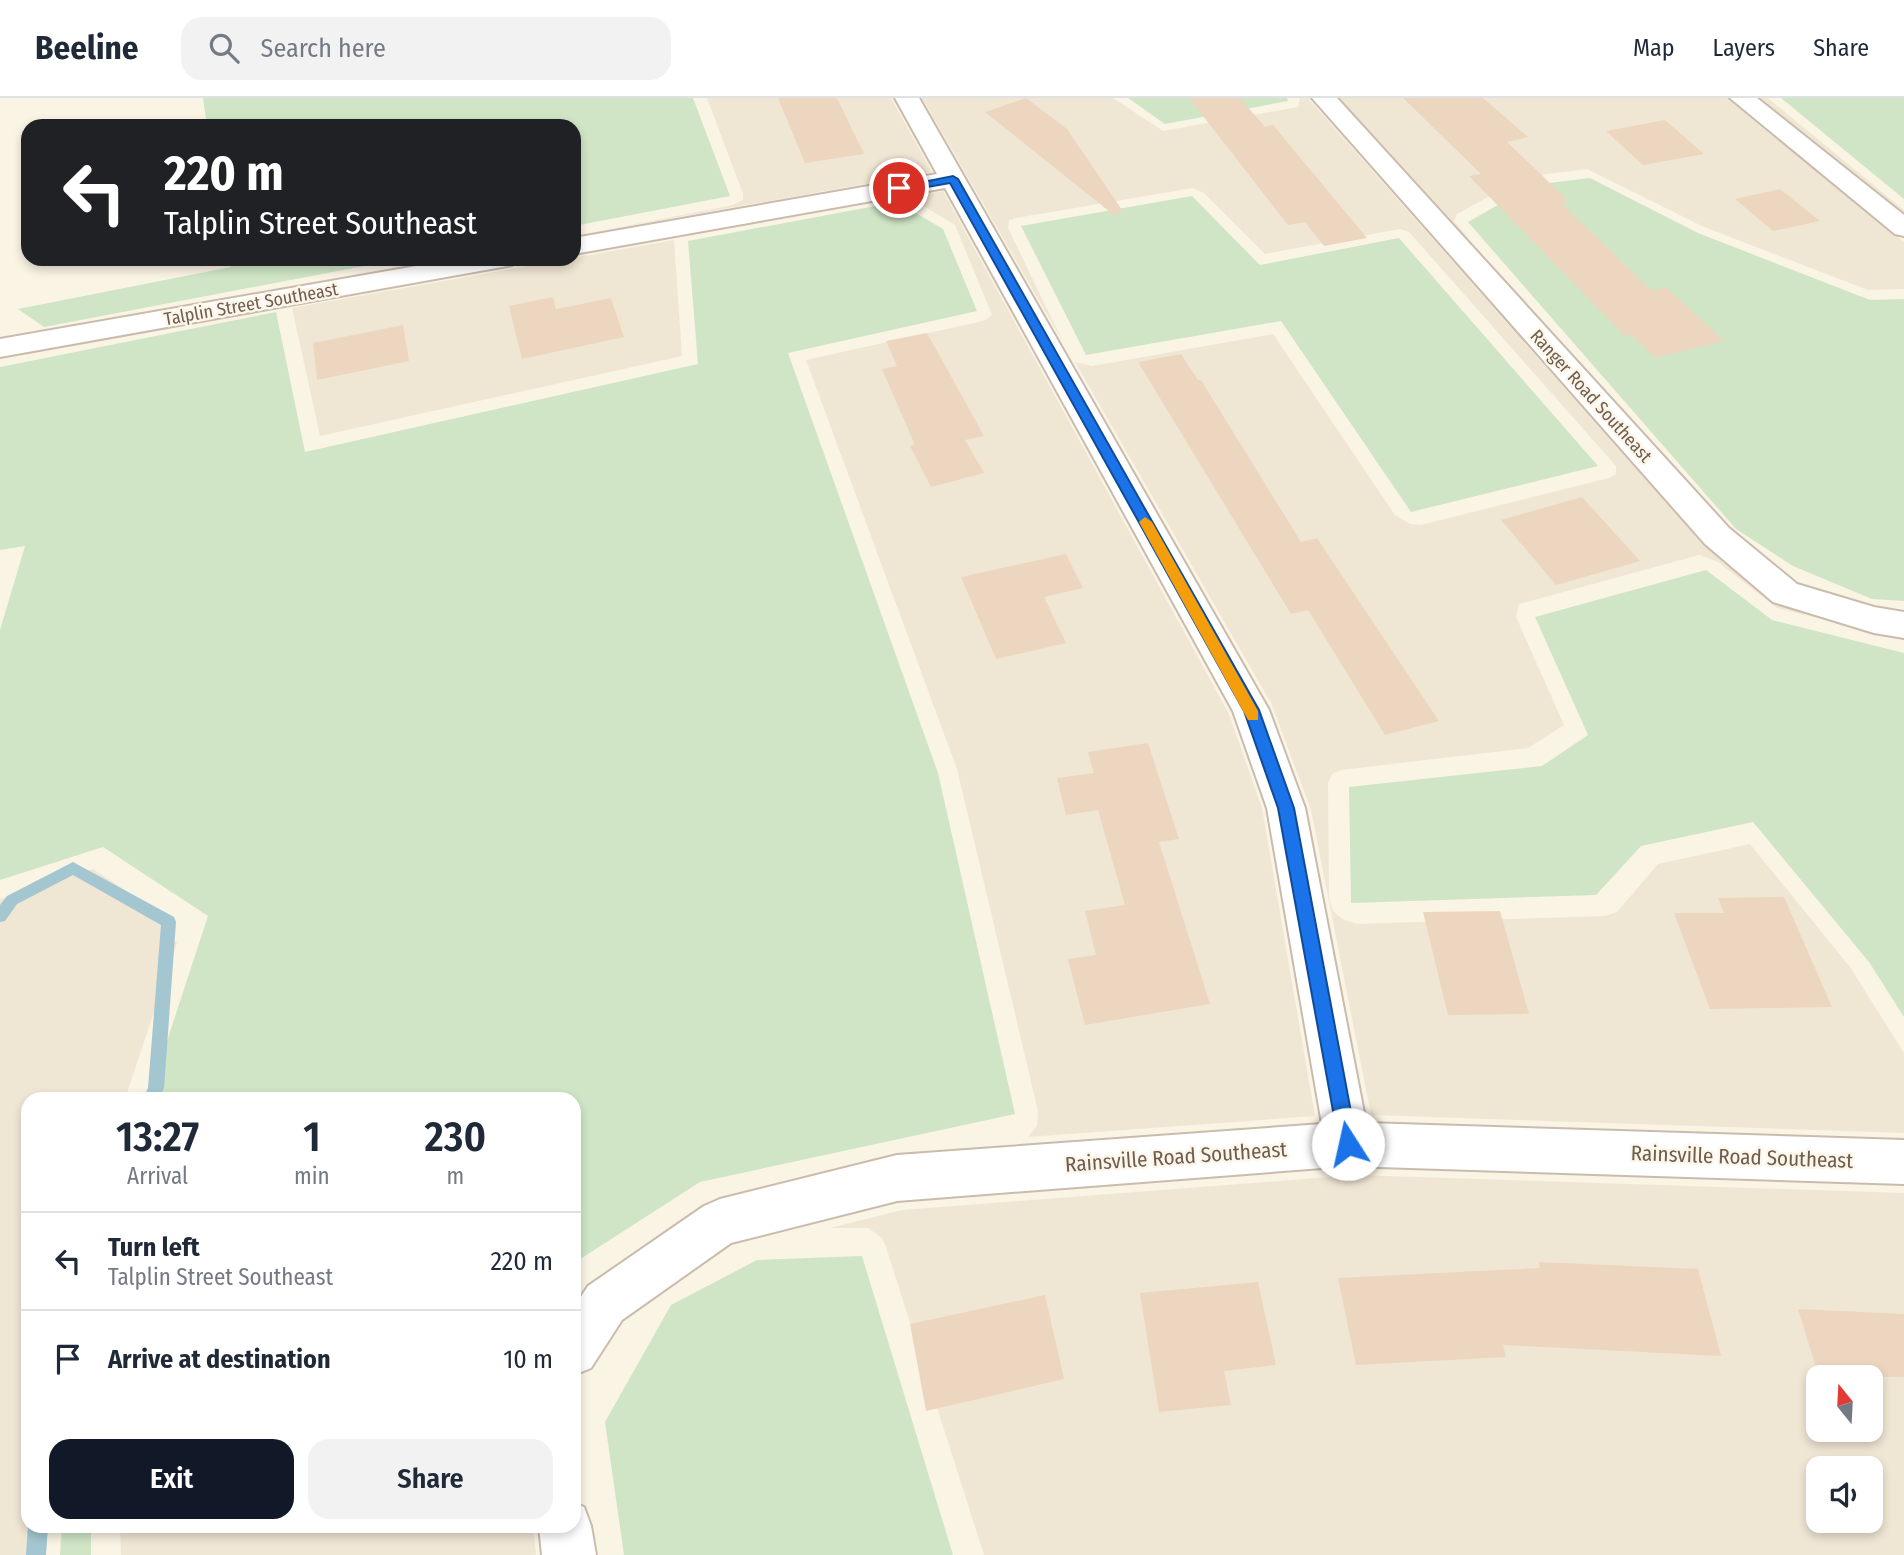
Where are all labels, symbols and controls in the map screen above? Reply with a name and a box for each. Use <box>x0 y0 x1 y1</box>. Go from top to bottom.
search box <box>181 17 671 80</box>
text: Beeline <box>35 28 139 68</box>
icon: search <box>205 29 243 67</box>
text: Search here <box>261 33 386 64</box>
text: Map <box>1633 34 1675 62</box>
text: Layers <box>1713 34 1775 62</box>
text: Share <box>1813 34 1869 62</box>
text: 220 m <box>164 144 284 203</box>
icon: left <box>49 147 140 238</box>
pin <box>869 158 929 218</box>
icon: arrive <box>880 169 918 207</box>
text: Talplin Street Southeast <box>164 204 477 242</box>
street label: Talplin Street Southeast <box>162 278 340 330</box>
street label: Ranger Road Southeast <box>1526 325 1657 467</box>
position arrow <box>1311 1107 1385 1181</box>
text: 13:27 <box>116 1112 199 1162</box>
text: 1 <box>303 1112 321 1162</box>
text: 230 <box>425 1112 486 1162</box>
street label: Rainsville Road Southeast <box>1064 1136 1288 1178</box>
street label: Rainsville Road Southeast <box>1630 1140 1854 1174</box>
text: Arrival <box>127 1162 188 1190</box>
text: min <box>294 1162 330 1190</box>
text: m <box>446 1162 464 1190</box>
text: Turn left <box>108 1232 200 1263</box>
icon: left <box>49 1242 87 1280</box>
text: 220 m <box>490 1246 553 1277</box>
text: Talplin Street Southeast <box>108 1263 333 1291</box>
icon: arrive <box>49 1340 87 1378</box>
text: Arrive at destination <box>108 1344 331 1375</box>
text: 10 m <box>503 1344 553 1375</box>
north arrow <box>1806 1365 1883 1442</box>
map controls <box>1806 1365 1883 1533</box>
button: Exit <box>49 1439 294 1519</box>
button: Share <box>308 1439 553 1519</box>
button: sound <box>1806 1456 1883 1533</box>

